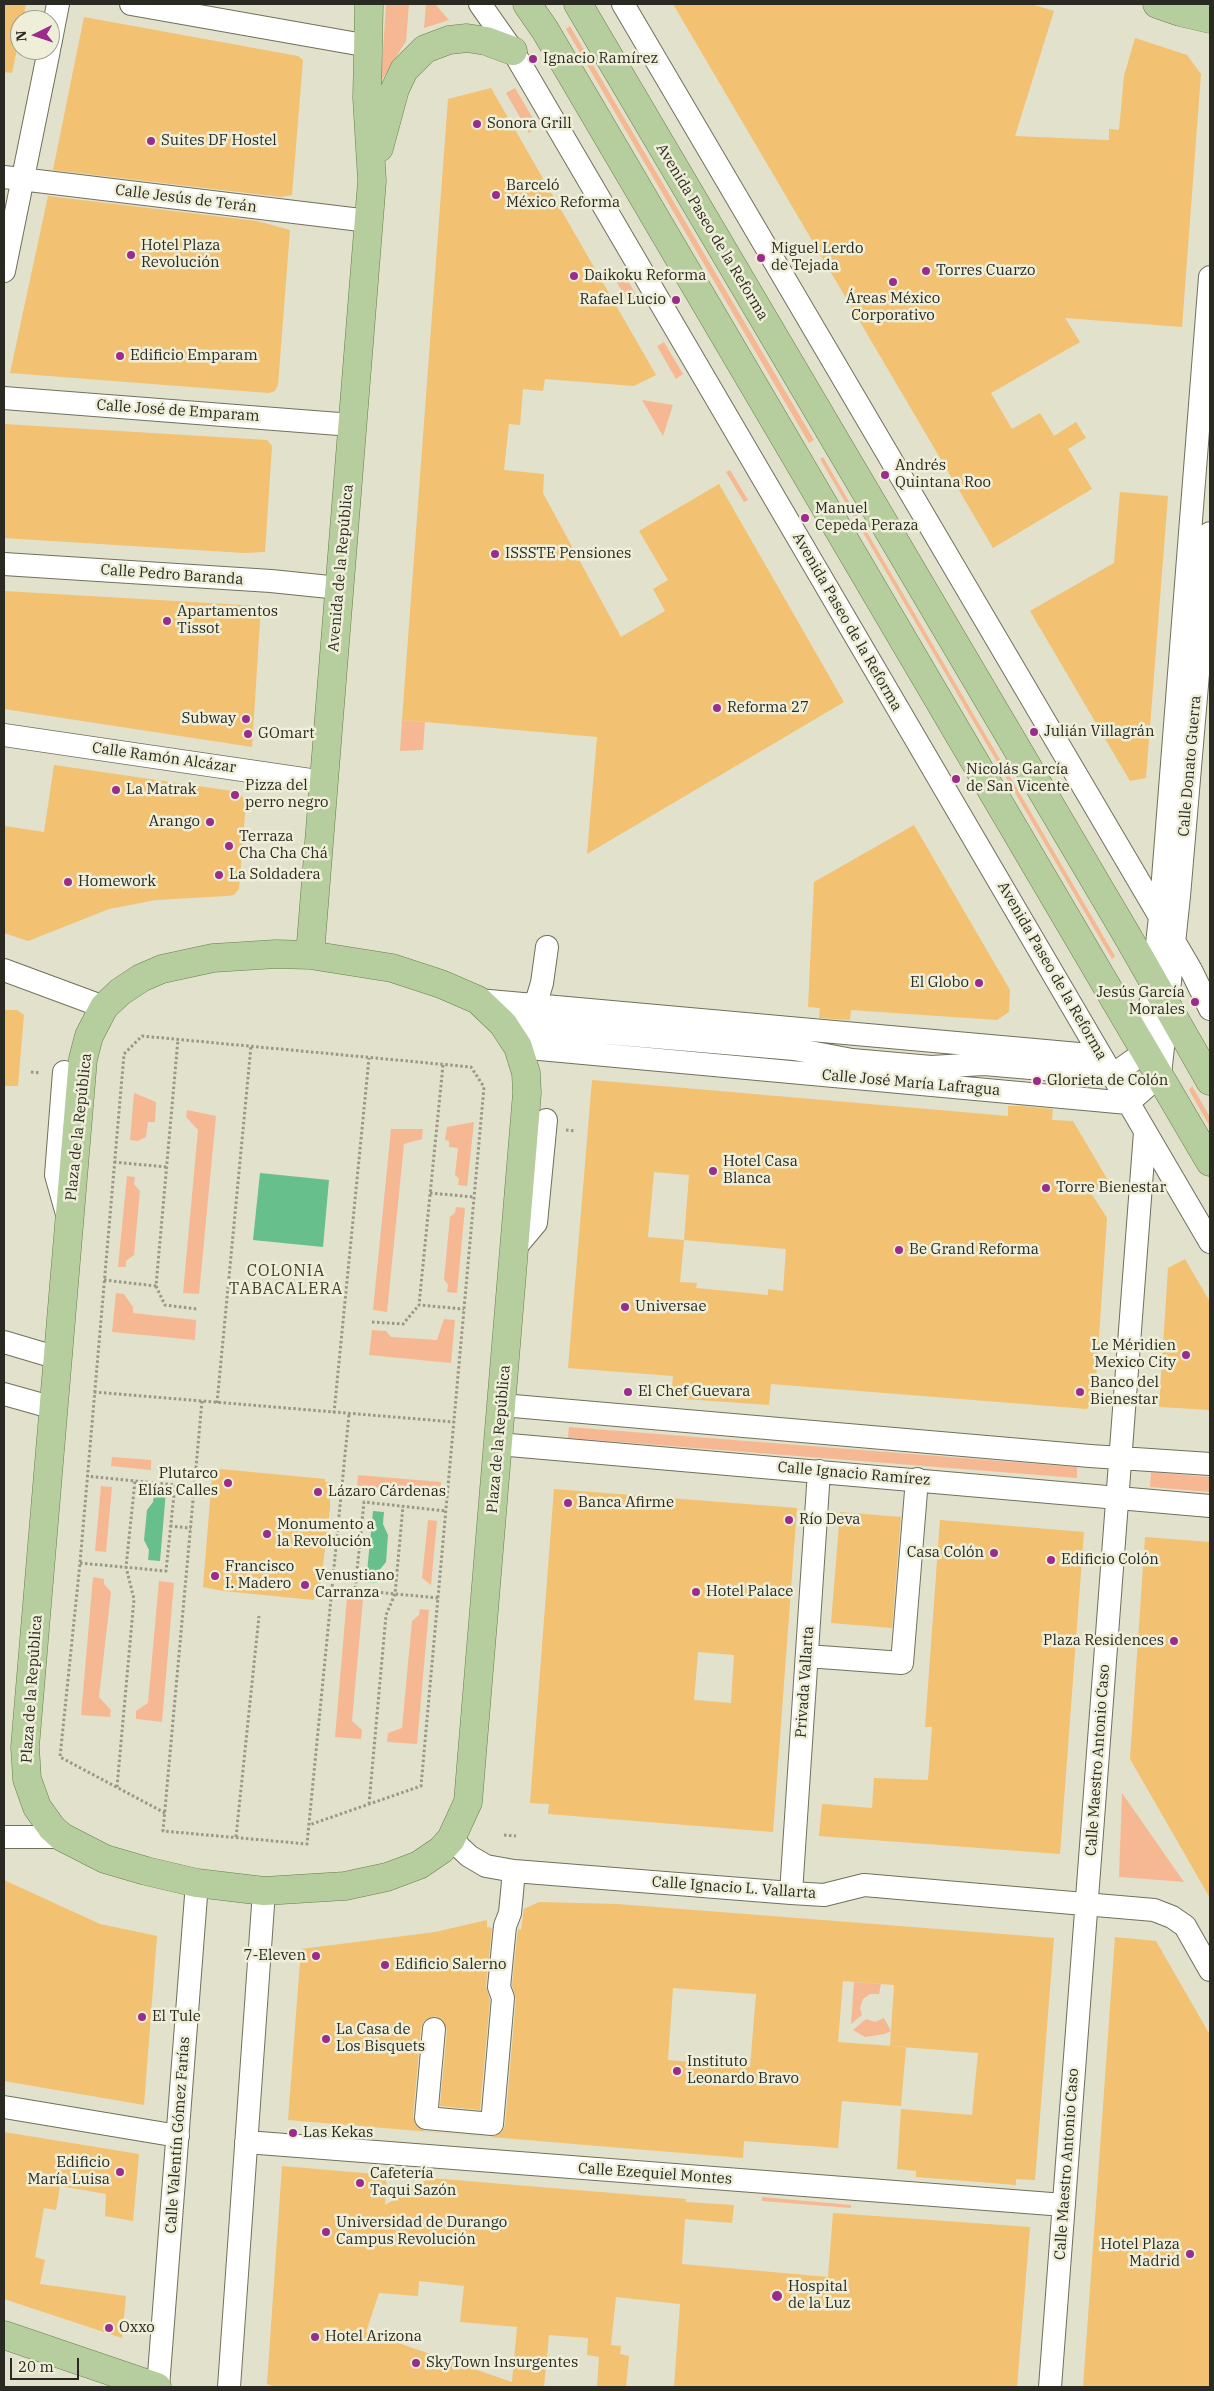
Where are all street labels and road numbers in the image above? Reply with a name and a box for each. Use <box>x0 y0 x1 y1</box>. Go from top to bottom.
street label: Avenida Paseo de la Reforma <box>652 140 772 324</box>
street label: Calle Jesús de Terán <box>114 181 258 217</box>
street label: Calle José de Emparam <box>96 396 260 426</box>
street label: Avenida de la República <box>325 483 357 653</box>
street label: Avenida Paseo de la Reforma <box>788 530 906 714</box>
street label: Calle Pedro Baranda <box>100 561 244 589</box>
street label: Calle Donato Guerra <box>1175 695 1205 837</box>
street label: Calle Ramón Alcázar <box>91 739 237 777</box>
street label: Avenida Paseo de la Reforma <box>993 879 1111 1063</box>
street label: Plaza de la República <box>62 1052 96 1202</box>
street label: Calle José María Lafragua <box>821 1066 1001 1100</box>
street label: Plaza de la República <box>484 1364 514 1514</box>
street label: Calle Ignacio Ramírez <box>777 1458 931 1490</box>
street label: Plaza de la República <box>18 1614 46 1764</box>
street label: Privada Vallarta <box>792 1625 818 1739</box>
street label: Calle Maestro Antonio Caso <box>1082 1664 1114 1856</box>
street label: Calle Ignacio L. Vallarta <box>651 1873 817 1903</box>
street label: Calle Valentín Gómez Farías <box>162 2036 194 2234</box>
street label: Calle Maestro Antonio Caso <box>1051 2068 1083 2260</box>
street label: Calle Ezequiel Montes <box>577 2160 733 2188</box>

